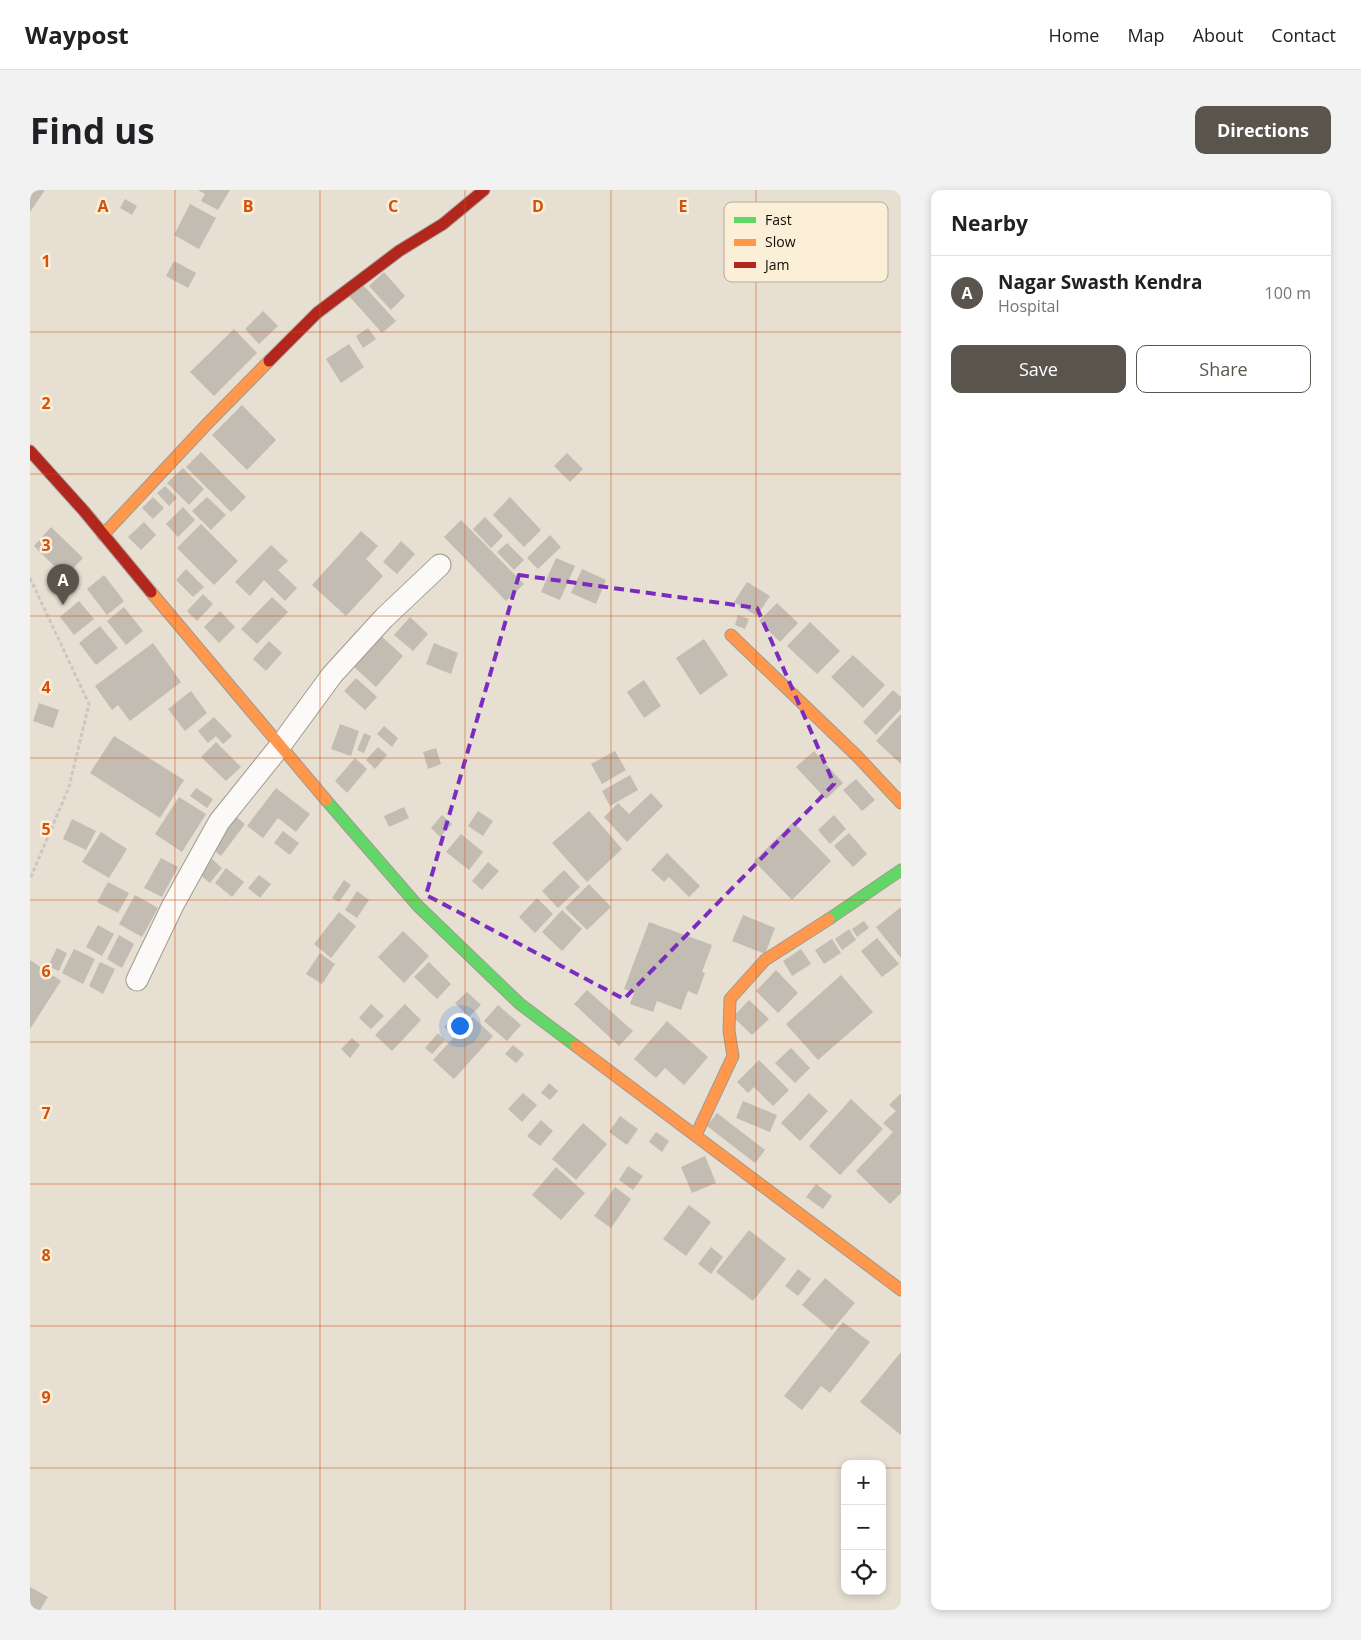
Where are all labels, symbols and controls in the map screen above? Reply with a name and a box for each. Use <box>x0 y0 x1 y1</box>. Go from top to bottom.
text: Waypost <box>25 18 129 51</box>
text: Home <box>1049 23 1099 47</box>
text: Map <box>1127 23 1165 47</box>
text: About <box>1193 23 1243 47</box>
text: Contact <box>1271 23 1336 47</box>
button: Directions <box>1195 106 1331 154</box>
text: Find us <box>30 107 155 154</box>
text: A <box>97 195 109 217</box>
text: B <box>243 195 253 217</box>
text: C <box>388 195 398 217</box>
text: D <box>532 195 544 217</box>
text: E <box>679 195 688 217</box>
legend <box>724 202 888 282</box>
text: Nearby <box>951 209 1028 237</box>
text: Fast <box>765 210 792 229</box>
text: Slow <box>765 232 796 251</box>
text: 1 <box>41 250 51 272</box>
text: Jam <box>763 255 790 274</box>
text: Nagar Swasth Kendra <box>998 269 1202 295</box>
text: A <box>961 282 973 304</box>
text: 100 m <box>1265 282 1311 304</box>
text: Hospital <box>998 295 1060 317</box>
button: Save <box>951 345 1126 393</box>
button: Share <box>1136 345 1311 393</box>
text: 2 <box>41 392 51 414</box>
text: 3 <box>41 534 51 556</box>
pin: A <box>47 564 79 605</box>
text: 4 <box>41 676 51 698</box>
text: 5 <box>41 818 51 840</box>
text: 6 <box>41 960 51 982</box>
your location <box>447 1013 473 1039</box>
text: 7 <box>41 1102 51 1124</box>
text: 8 <box>41 1244 51 1266</box>
text: 9 <box>41 1386 51 1408</box>
map controls <box>841 1460 886 1595</box>
button: + <box>841 1460 886 1505</box>
button: − <box>841 1505 886 1550</box>
button: locate <box>841 1550 886 1595</box>

